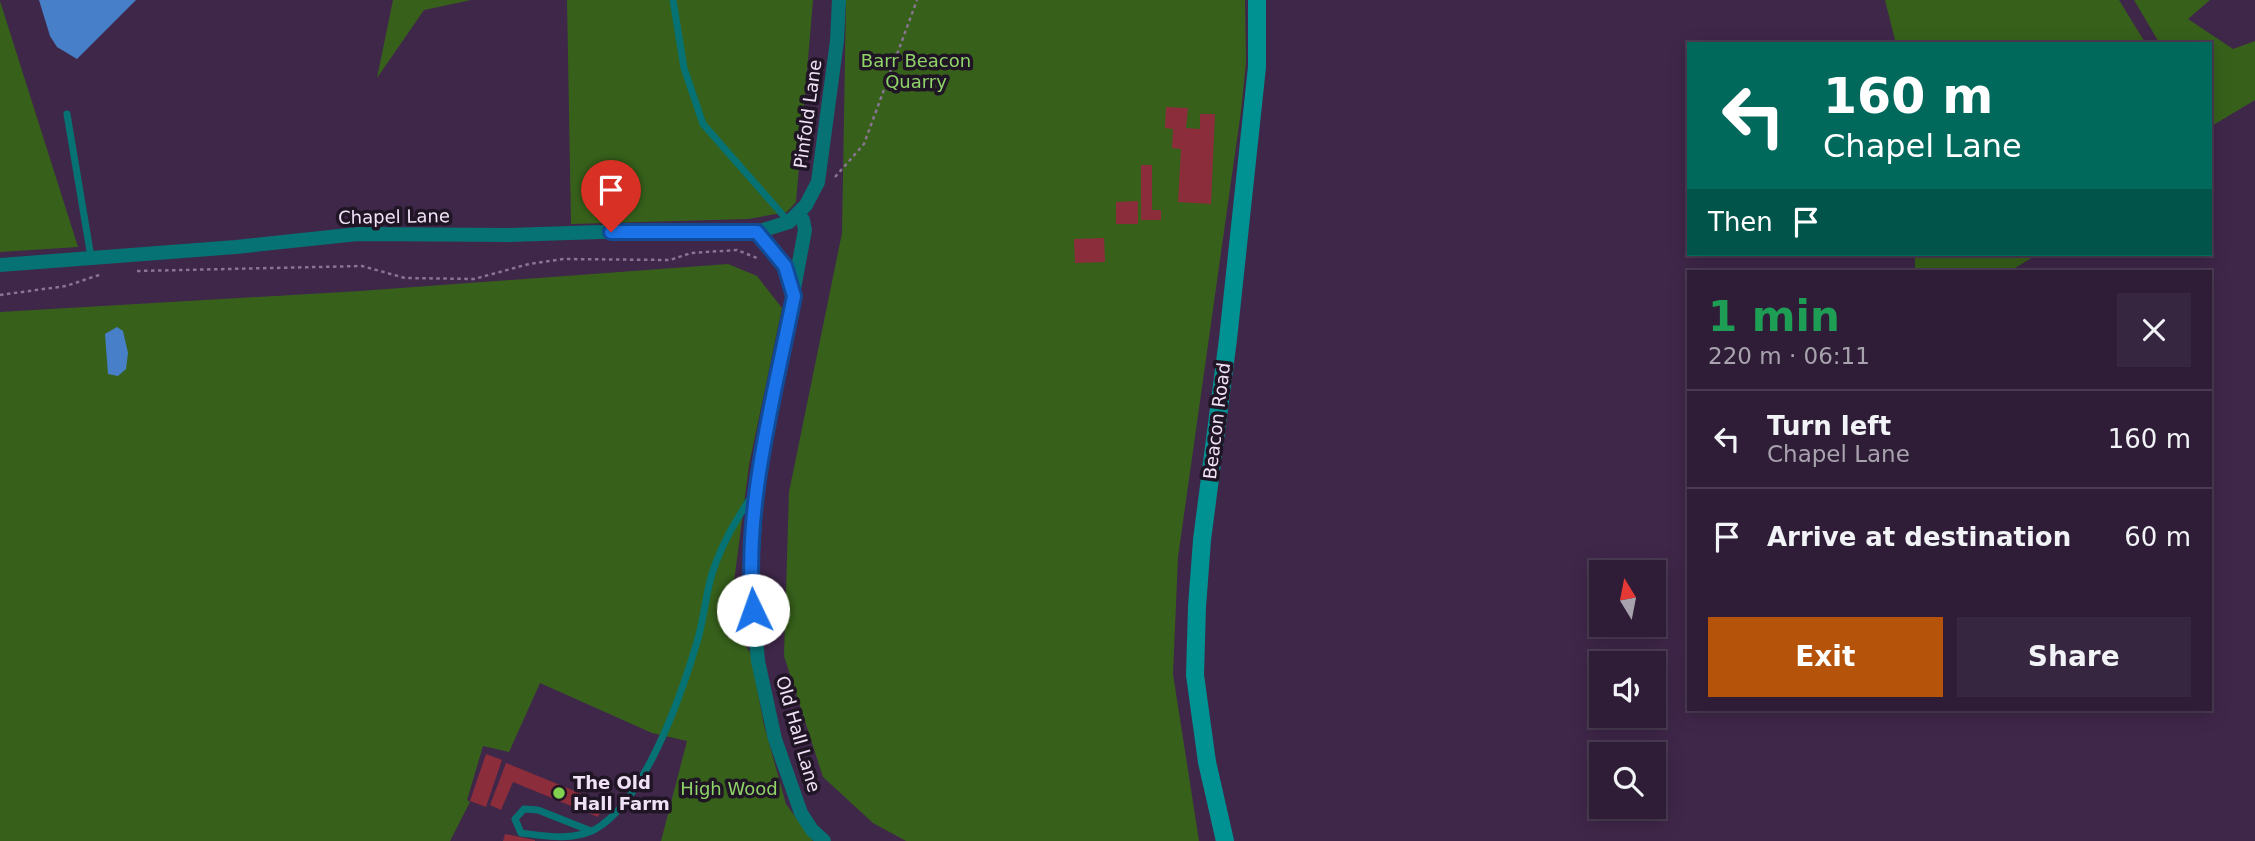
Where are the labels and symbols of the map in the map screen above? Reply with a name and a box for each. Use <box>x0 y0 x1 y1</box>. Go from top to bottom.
park label: Barr Beacon Quarry <box>861 50 971 92</box>
street label: Pinfold Lane <box>789 58 826 170</box>
pin <box>581 160 641 232</box>
street label: Chapel Lane <box>338 205 450 228</box>
street label: Beacon Road <box>1199 361 1234 481</box>
north arrow <box>1589 560 1666 637</box>
position arrow <box>716 573 790 647</box>
street label: Old Hall Lane <box>772 673 825 795</box>
place label: The Old Hall Farm <box>573 772 670 814</box>
park label: High Wood <box>680 778 778 799</box>
marker: The Old Hall Farm <box>551 785 567 801</box>

